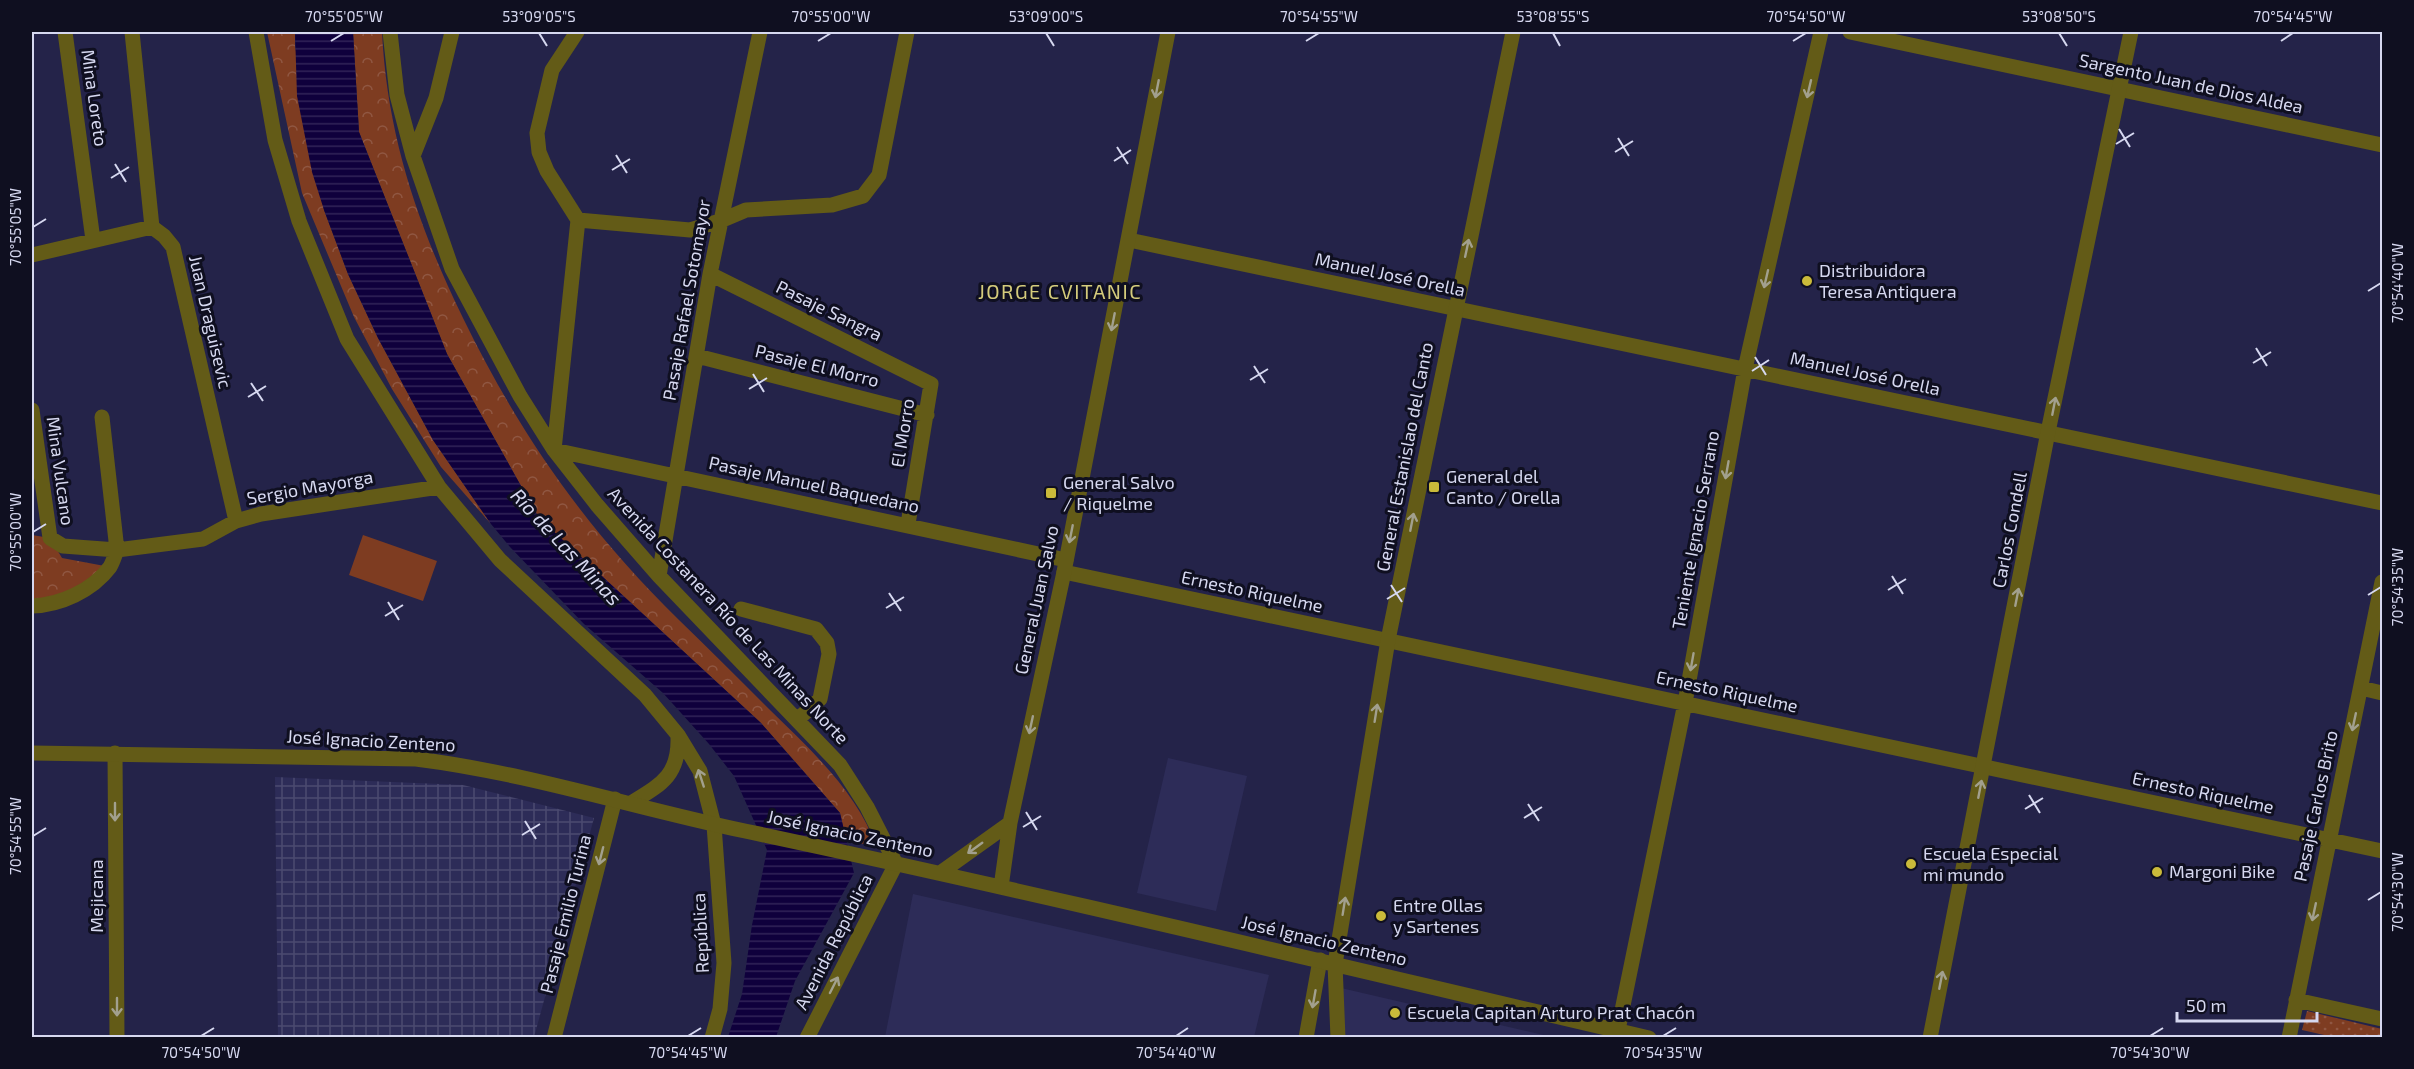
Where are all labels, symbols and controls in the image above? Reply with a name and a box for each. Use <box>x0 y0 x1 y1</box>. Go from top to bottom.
text: 70°55'05"W <box>305 7 383 25</box>
text: 53°09'05"S <box>502 7 576 25</box>
text: 70°55'00"W <box>792 7 871 25</box>
text: 53°09'00"S <box>1009 7 1083 25</box>
text: 70°54'55"W <box>1280 7 1358 25</box>
text: 53°08'55"S <box>1517 7 1589 25</box>
text: 70°54'50"W <box>1766 7 1846 25</box>
text: 53°08'50"S <box>2022 7 2096 25</box>
text: 70°54'45"W <box>2254 7 2333 25</box>
street label: Mina Loreto <box>77 48 113 148</box>
street label: Sargento Juan de Dios Aldea <box>2077 49 2305 118</box>
one-way arrow <box>1151 79 1162 98</box>
one-way arrow <box>1802 79 1814 98</box>
text: 70°55'05"W <box>6 188 24 266</box>
street label: Pasaje Rafael Sotomayor <box>657 198 715 402</box>
one-way arrow <box>1462 239 1473 259</box>
text: 70°54'40"W <box>2388 243 2406 323</box>
street label: Manuel José Orella <box>1313 247 1467 301</box>
street label: Juan Draguisevic <box>185 253 237 391</box>
place label: Distribuidora Teresa Antiquera <box>1819 259 1957 302</box>
one-way arrow <box>1759 269 1771 288</box>
marker: Distribuidora Teresa Antiquera <box>1800 274 1814 288</box>
street label: Pasaje Sangra <box>773 275 886 345</box>
district label: JORGE CVITANIC <box>978 279 1142 303</box>
one-way arrow <box>1107 311 1118 331</box>
street label: Pasaje El Morro <box>753 339 882 391</box>
street label: General Estanislao del Canto <box>1371 340 1437 573</box>
street label: Manuel José Orella <box>1788 346 1942 400</box>
street label: El Morro <box>886 397 918 469</box>
one-way arrow <box>2049 397 2060 416</box>
street label: Mina Vulcano <box>42 415 80 527</box>
street label: Teniente Ignacio Serrano <box>1667 429 1723 631</box>
street label: Pasaje Manuel Baquedano <box>707 451 922 517</box>
one-way arrow <box>1721 460 1732 479</box>
street label: Sergio Mayorga <box>245 465 375 509</box>
place label: General del Canto / Orella <box>1446 465 1560 508</box>
street label: Carlos Condell <box>1987 469 2031 590</box>
place label: General Salvo / Riquelme <box>1063 471 1175 514</box>
marker: General del Canto / Orella <box>1427 480 1441 494</box>
street label: Avenida Costanera Río de Las Minas Norte <box>604 482 854 748</box>
water label: Río de Las Minas <box>506 483 627 610</box>
marker: General Salvo / Riquelme <box>1044 486 1058 500</box>
text: 70°55'00"W <box>6 493 24 572</box>
one-way arrow <box>1407 513 1418 532</box>
street label: General Juan Salvo <box>1009 523 1063 676</box>
one-way arrow <box>1065 523 1076 543</box>
text: 70°54'35"W <box>2388 548 2406 626</box>
street label: Ernesto Riquelme <box>1179 565 1325 617</box>
one-way arrow <box>2012 588 2023 608</box>
one-way arrow <box>1687 651 1698 671</box>
street label: Ernesto Riquelme <box>1654 665 1800 717</box>
one-way arrow <box>1371 704 1382 724</box>
one-way arrow <box>2348 711 2359 731</box>
one-way arrow <box>1025 714 1036 734</box>
street label: José Ignacio Zenteno <box>286 725 456 755</box>
street label: Pasaje Carlos Brito <box>2288 728 2342 883</box>
street label: Ernesto Riquelme <box>2130 766 2276 818</box>
one-way arrow <box>695 769 706 788</box>
one-way arrow <box>1975 780 1986 799</box>
text: 70°54'55"W <box>6 797 24 875</box>
one-way arrow <box>109 801 121 821</box>
street label: José Ignacio Zenteno <box>765 805 935 861</box>
street label: Pasaje Emilio Turina <box>535 832 595 995</box>
one-way arrow <box>967 842 983 854</box>
place label: Escuela Especial mi mundo <box>1923 842 2059 885</box>
one-way arrow <box>594 846 606 865</box>
text: 70°54'30"W <box>2388 852 2406 932</box>
marker: Escuela Especial mi mundo <box>1904 857 1918 871</box>
street label: Mejicana <box>85 859 107 933</box>
place label: Margoni Bike <box>2169 860 2275 882</box>
marker: Margoni Bike <box>2150 865 2164 879</box>
street label: Avenida República <box>789 870 877 1013</box>
street label: República <box>687 892 713 974</box>
place label: Entre Ollas y Sartenes <box>1393 894 1483 937</box>
one-way arrow <box>1339 897 1350 916</box>
one-way arrow <box>2308 902 2319 922</box>
marker: Entre Ollas y Sartenes <box>1374 909 1388 923</box>
street label: José Ignacio Zenteno <box>1239 910 1409 970</box>
one-way arrow <box>1936 971 1947 990</box>
one-way arrow <box>829 977 840 995</box>
scale bar <box>2177 985 2316 1023</box>
one-way arrow <box>1308 988 1319 1008</box>
text: 50 m <box>2186 994 2226 1016</box>
one-way arrow <box>111 996 123 1016</box>
place label: Escuela Capitan Arturo Prat Chacón <box>1407 1001 1695 1023</box>
marker: Escuela Capitan Arturo Prat Chacón <box>1388 1006 1402 1020</box>
text: 70°54'50"W <box>161 1043 241 1061</box>
text: 70°54'45"W <box>649 1043 728 1061</box>
text: 70°54'40"W <box>1136 1043 1216 1061</box>
text: 70°54'35"W <box>1624 1043 1702 1061</box>
text: 70°54'30"W <box>2110 1043 2190 1061</box>

